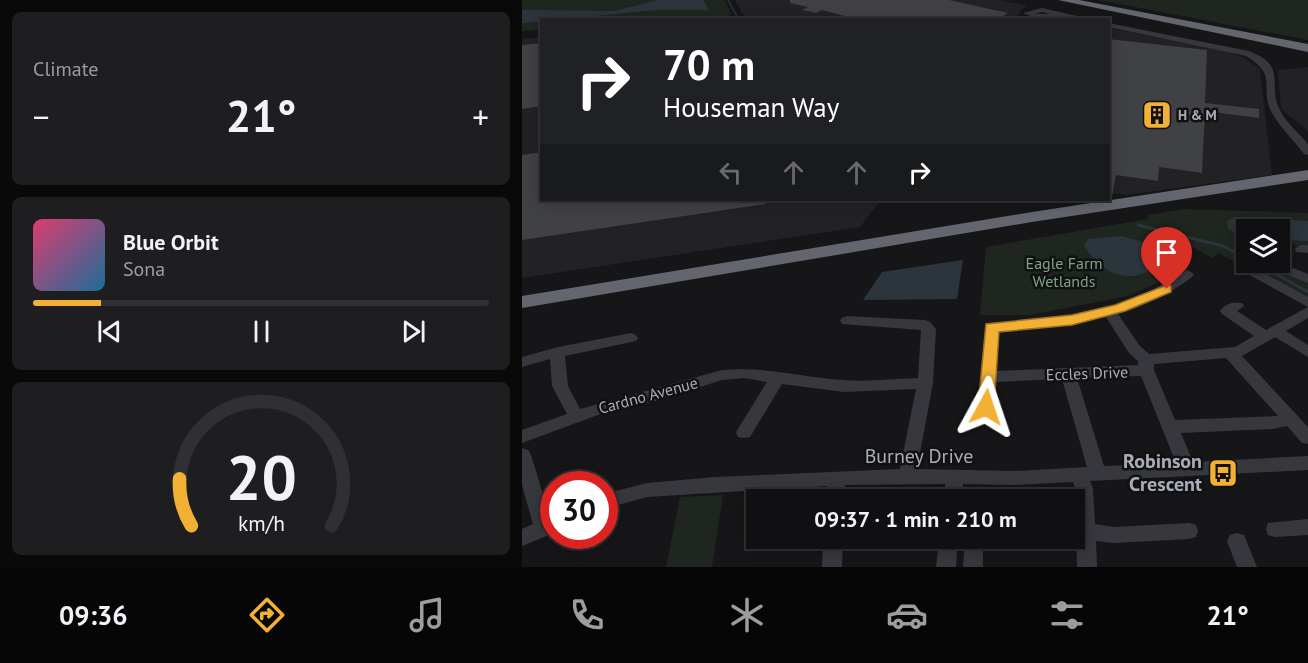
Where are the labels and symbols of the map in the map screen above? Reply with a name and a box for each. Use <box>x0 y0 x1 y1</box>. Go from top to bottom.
building icon: H & M <box>1141 99 1173 131</box>
place label: H & M <box>1178 106 1217 124</box>
pin <box>1141 227 1192 289</box>
park label: Eagle Farm Wetlands <box>1026 253 1102 291</box>
street label: Eccles Drive <box>1046 362 1128 384</box>
street label: Cardno Avenue <box>596 372 700 418</box>
position arrow <box>954 375 1018 439</box>
street label: Burney Drive <box>865 443 973 469</box>
place label: Robinson Crescent <box>1123 448 1202 497</box>
bus stop icon: Robinson Crescent <box>1207 457 1239 489</box>
speed limit sign: 30 <box>540 471 618 549</box>

